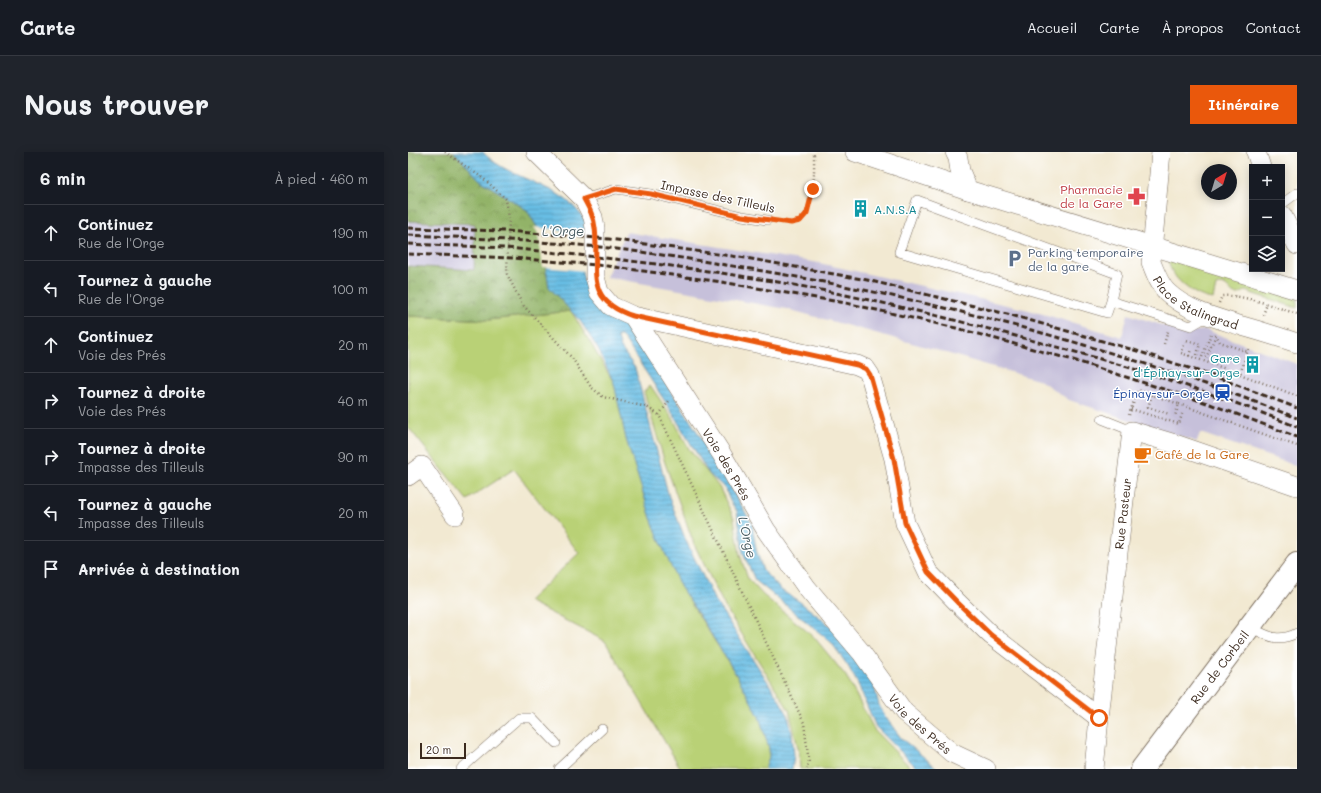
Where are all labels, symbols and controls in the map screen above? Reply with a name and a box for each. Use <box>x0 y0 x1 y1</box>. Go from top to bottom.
text: Carte <box>20 15 75 40</box>
text: Accueil <box>1027 18 1077 37</box>
text: Carte <box>1099 18 1140 37</box>
text: À propos <box>1162 18 1224 37</box>
text: Contact <box>1246 18 1301 37</box>
button: Itinéraire <box>1190 85 1297 124</box>
text: Nous trouver <box>24 86 209 122</box>
north arrow <box>1201 164 1237 200</box>
map controls <box>1249 164 1285 272</box>
button: + <box>1249 164 1285 200</box>
text: 6 min <box>40 167 85 189</box>
text: À pied · 460 m <box>275 170 368 187</box>
street label: Impasse des Tilleuls <box>659 176 777 216</box>
route end <box>804 180 822 198</box>
place label: Pharmacie de la Gare <box>1060 181 1123 211</box>
pharmacy icon: Pharmacie de la Gare <box>1126 186 1146 206</box>
building icon: A.N.S.A <box>851 199 871 219</box>
button: − <box>1249 200 1285 236</box>
place label: A.N.S.A <box>874 201 917 217</box>
text: Continuez <box>78 214 153 234</box>
icon: ahead <box>40 222 62 244</box>
water label: L'Orge <box>542 222 584 239</box>
text: 190 m <box>332 224 368 241</box>
text: Rue de l'Orge <box>78 234 165 251</box>
button: layers <box>1249 236 1285 272</box>
place label: Parking temporaire de la gare <box>1028 244 1144 274</box>
parking icon: Parking temporaire de la gare <box>1005 249 1025 269</box>
text: Tournez à gauche <box>78 270 212 290</box>
street label: Place Stalingrad <box>1150 273 1241 333</box>
icon: left <box>40 278 62 300</box>
text: 100 m <box>332 280 368 297</box>
text: Rue de l'Orge <box>78 290 165 307</box>
text: Continuez <box>78 326 153 346</box>
icon: ahead <box>40 334 62 356</box>
text: 20 m <box>338 336 368 353</box>
text: Voie des Prés <box>78 346 166 363</box>
place label: Gare d'Épinay-sur-Orge <box>1133 350 1240 380</box>
building icon: Gare d'Épinay-sur-Orge <box>1243 355 1263 375</box>
text: Tournez à droite <box>78 382 206 402</box>
station icon: Épinay-sur-Orge <box>1213 383 1233 403</box>
place label: Épinay-sur-Orge <box>1113 385 1210 401</box>
icon: right <box>40 390 62 412</box>
text: 40 m <box>338 392 368 409</box>
text: Voie des Prés <box>78 402 166 419</box>
street label: Voie des Prés <box>699 425 755 503</box>
text: Tournez à droite <box>78 438 206 458</box>
cafe icon: Café de la Gare <box>1132 444 1152 464</box>
icon: right <box>40 446 62 468</box>
place label: Café de la Gare <box>1155 446 1250 462</box>
text: 90 m <box>338 448 368 465</box>
text: Impasse des Tilleuls <box>78 458 204 475</box>
street label: Rue Pasteur <box>1110 477 1135 550</box>
text: Tournez à gauche <box>78 494 212 514</box>
icon: left <box>40 502 62 524</box>
text: 20 m <box>338 504 368 521</box>
text: Impasse des Tilleuls <box>78 514 204 531</box>
water label: L'Orge <box>735 515 761 559</box>
icon: arrive <box>40 558 62 580</box>
text: Arrivée à destination <box>78 559 240 579</box>
street label: Rue de Corbeil <box>1186 627 1252 707</box>
street label: Voie des Prés <box>885 690 955 757</box>
route start <box>1090 709 1108 727</box>
scale bar <box>420 741 466 760</box>
text: 20 m <box>426 742 451 757</box>

